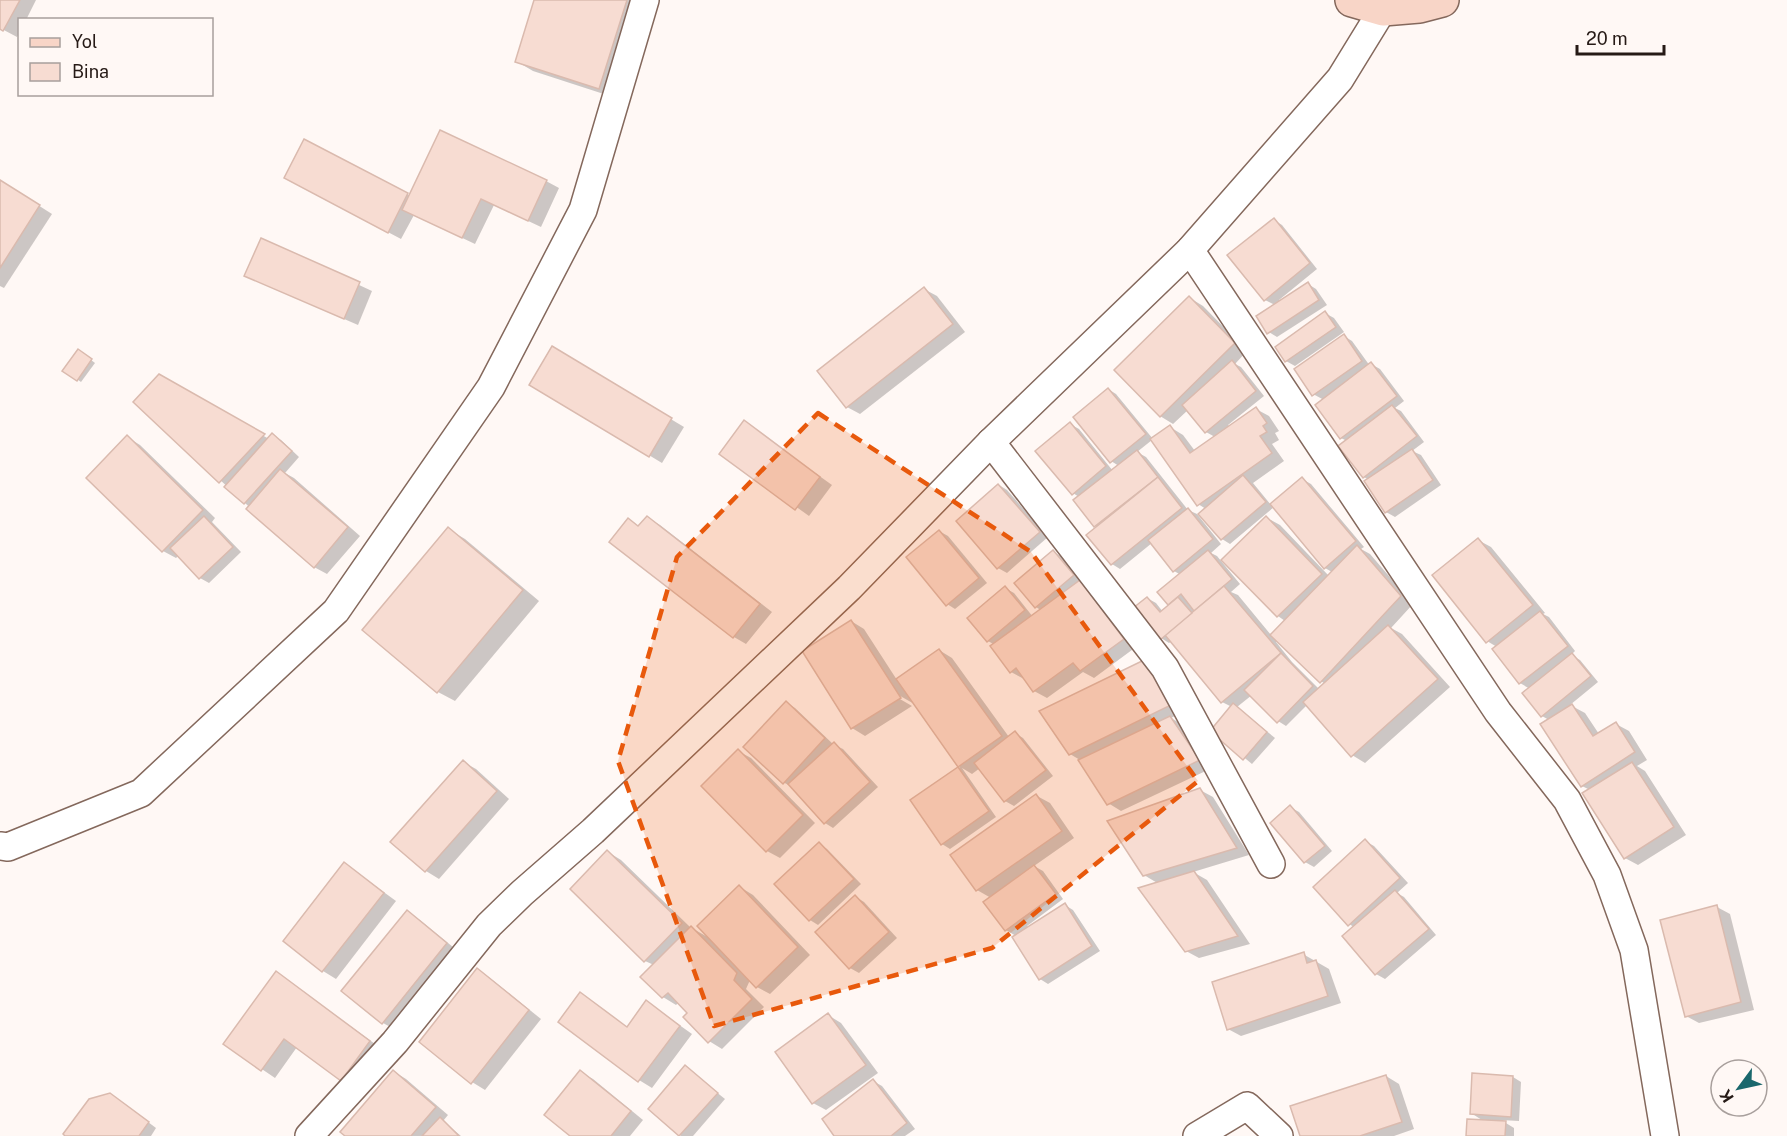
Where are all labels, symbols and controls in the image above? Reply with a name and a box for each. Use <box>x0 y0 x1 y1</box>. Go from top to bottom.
legend <box>18 18 213 96</box>
scale bar <box>1577 18 1664 56</box>
text: 20 m <box>1586 28 1628 49</box>
text: Yol <box>72 31 97 52</box>
text: Bina <box>72 61 109 82</box>
north arrow <box>1709 1058 1769 1118</box>
text: K <box>1715 1085 1738 1106</box>

